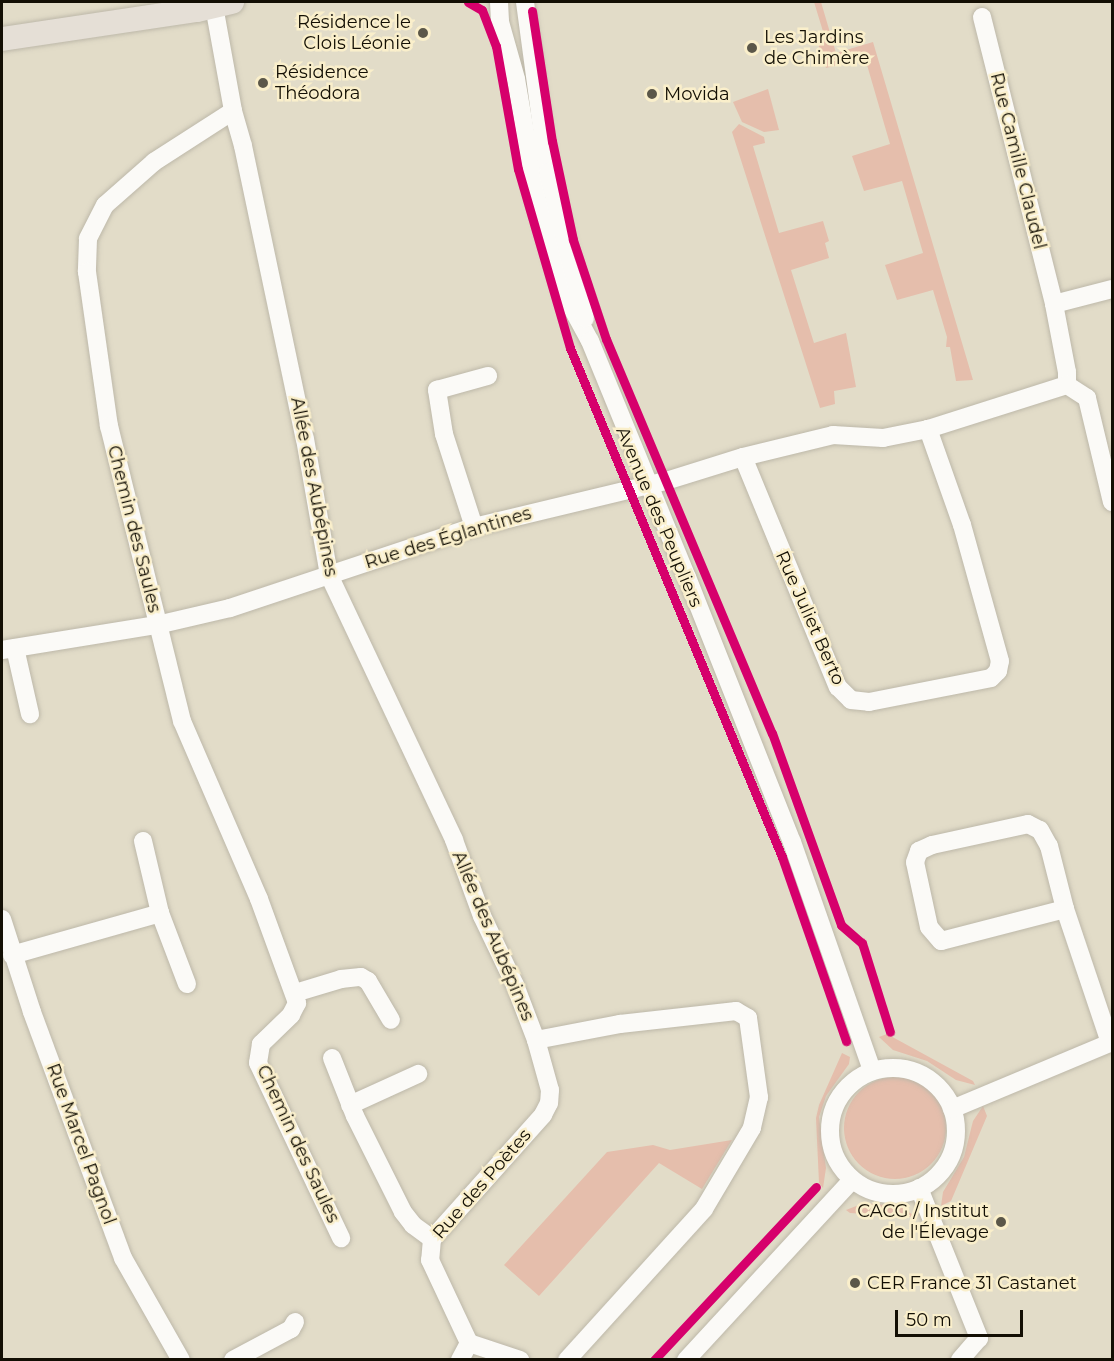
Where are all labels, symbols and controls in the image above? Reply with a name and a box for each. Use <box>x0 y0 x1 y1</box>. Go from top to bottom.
place label: Résidence le Clois Léonie <box>297 12 411 54</box>
marker: Résidence le Clois Léonie <box>416 26 430 40</box>
place label: Les Jardins de Chimère <box>764 27 869 70</box>
marker: Les Jardins de Chimère <box>745 41 759 55</box>
place label: Résidence Théodora <box>275 62 369 104</box>
street label: Rue Camille Claudel <box>986 70 1050 252</box>
marker: Résidence Théodora <box>256 76 270 90</box>
place label: Movida <box>664 83 730 105</box>
marker: Movida <box>645 87 659 101</box>
street label: Allée des Aubépines <box>286 395 342 579</box>
street label: Avenue des Peupliers <box>611 424 707 610</box>
street label: Chemin des Saules <box>103 443 165 615</box>
street label: Rue des Églantines <box>362 502 534 574</box>
street label: Rue Juliet Berto <box>771 548 849 688</box>
street label: Allée des Aubépines <box>447 848 539 1024</box>
street label: Rue Marcel Pagnol <box>42 1061 120 1227</box>
street label: Chemin des Saules <box>252 1062 344 1226</box>
street label: Rue des Poètes <box>428 1125 536 1243</box>
place label: CACG / Institut de l'Élevage <box>857 1201 989 1244</box>
marker: CACG / Institut de l'Élevage <box>994 1215 1008 1229</box>
place label: CER France 31 Castanet <box>867 1272 1077 1294</box>
marker: CER France 31 Castanet <box>848 1276 862 1290</box>
scale bar <box>898 1298 1026 1336</box>
text: 50 m <box>906 1309 952 1331</box>

